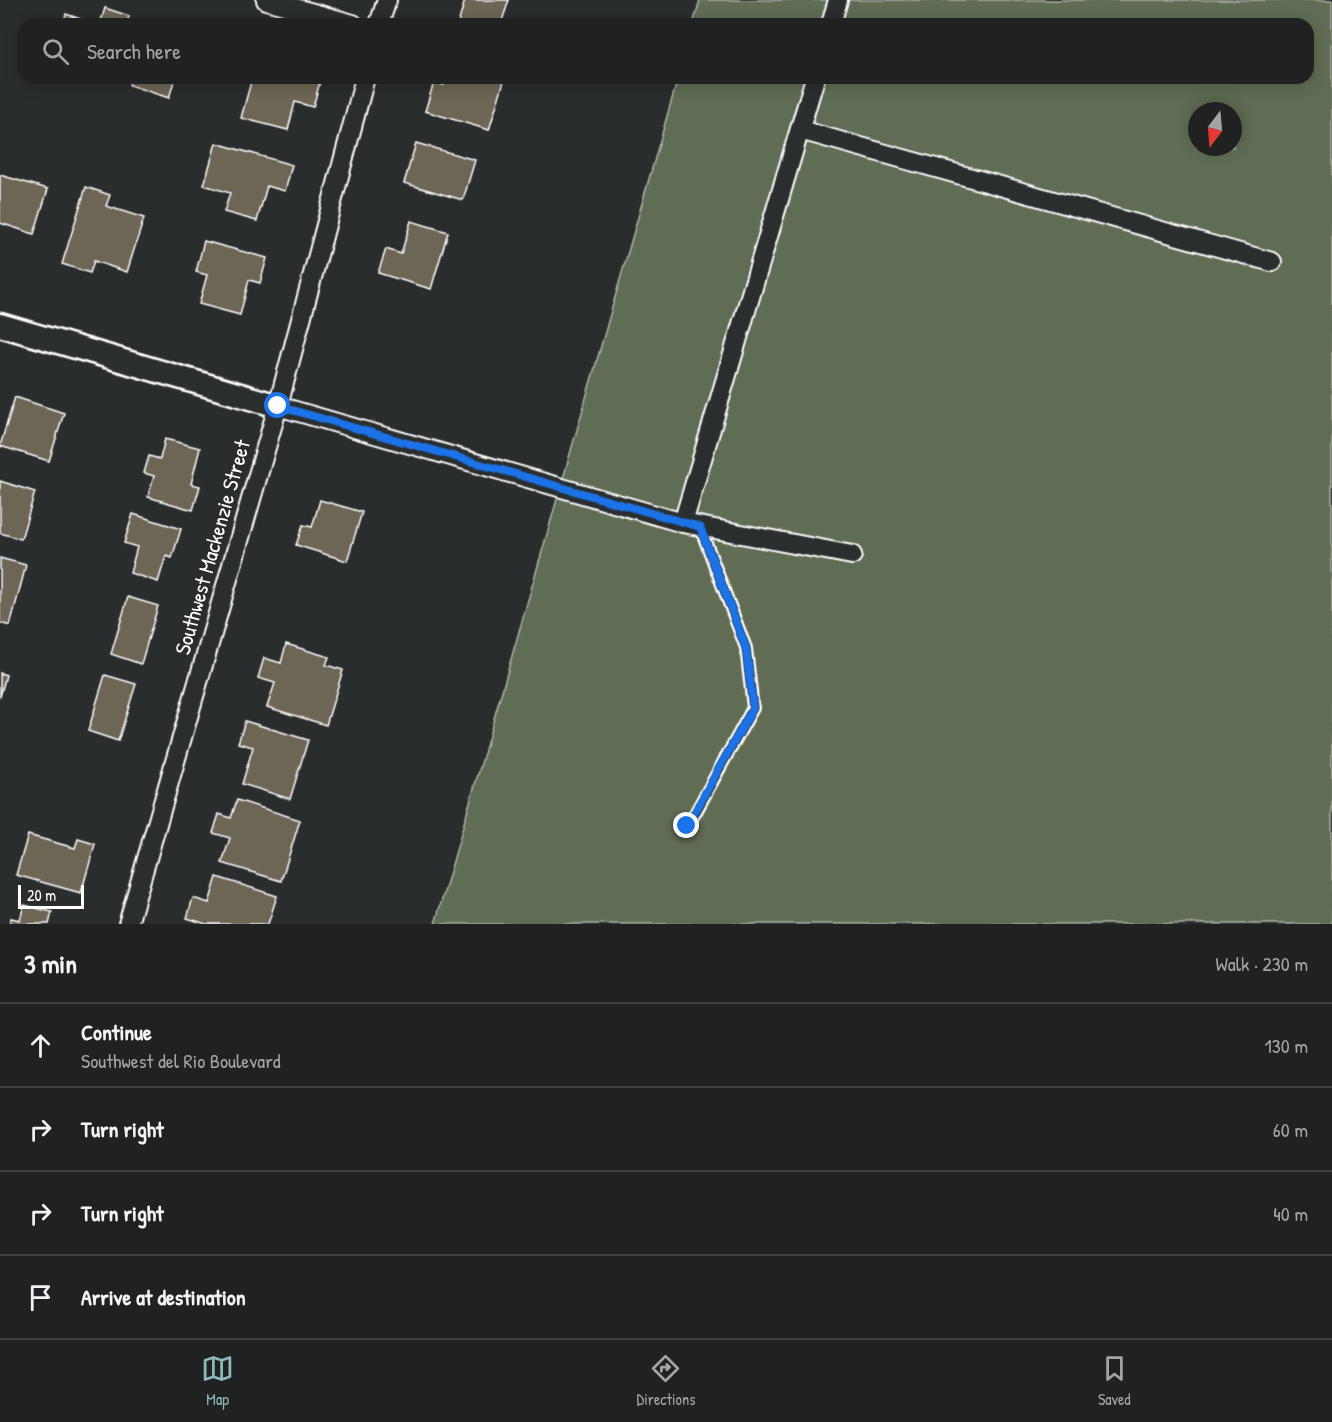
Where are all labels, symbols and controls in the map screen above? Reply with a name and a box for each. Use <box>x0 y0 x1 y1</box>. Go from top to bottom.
search box <box>18 18 1314 84</box>
icon: search <box>39 35 72 68</box>
text: Search here <box>87 36 181 66</box>
north arrow <box>1188 102 1242 156</box>
route start <box>264 392 290 418</box>
street label: Southwest Mackenzie Street <box>167 436 257 658</box>
route end <box>673 812 699 838</box>
scale bar <box>18 882 84 910</box>
text: 20 m <box>27 884 56 906</box>
text: 3 min <box>24 946 77 981</box>
text: Walk · 230 m <box>1216 950 1308 977</box>
text: Continue <box>81 1017 152 1047</box>
icon: ahead <box>24 1029 57 1062</box>
text: 130 m <box>1265 1032 1308 1059</box>
text: Southwest del Rio Boulevard <box>81 1047 281 1074</box>
icon: right <box>24 1113 57 1146</box>
text: Turn right <box>81 1114 164 1144</box>
text: 60 m <box>1273 1116 1308 1143</box>
icon: right <box>24 1197 57 1230</box>
text: Turn right <box>81 1198 164 1228</box>
text: 40 m <box>1273 1200 1308 1227</box>
icon: arrive <box>24 1281 57 1314</box>
text: Arrive at destination <box>81 1282 246 1312</box>
tab: Map <box>201 1352 234 1410</box>
tab: Directions <box>637 1352 695 1410</box>
tab: Saved <box>1098 1352 1131 1410</box>

